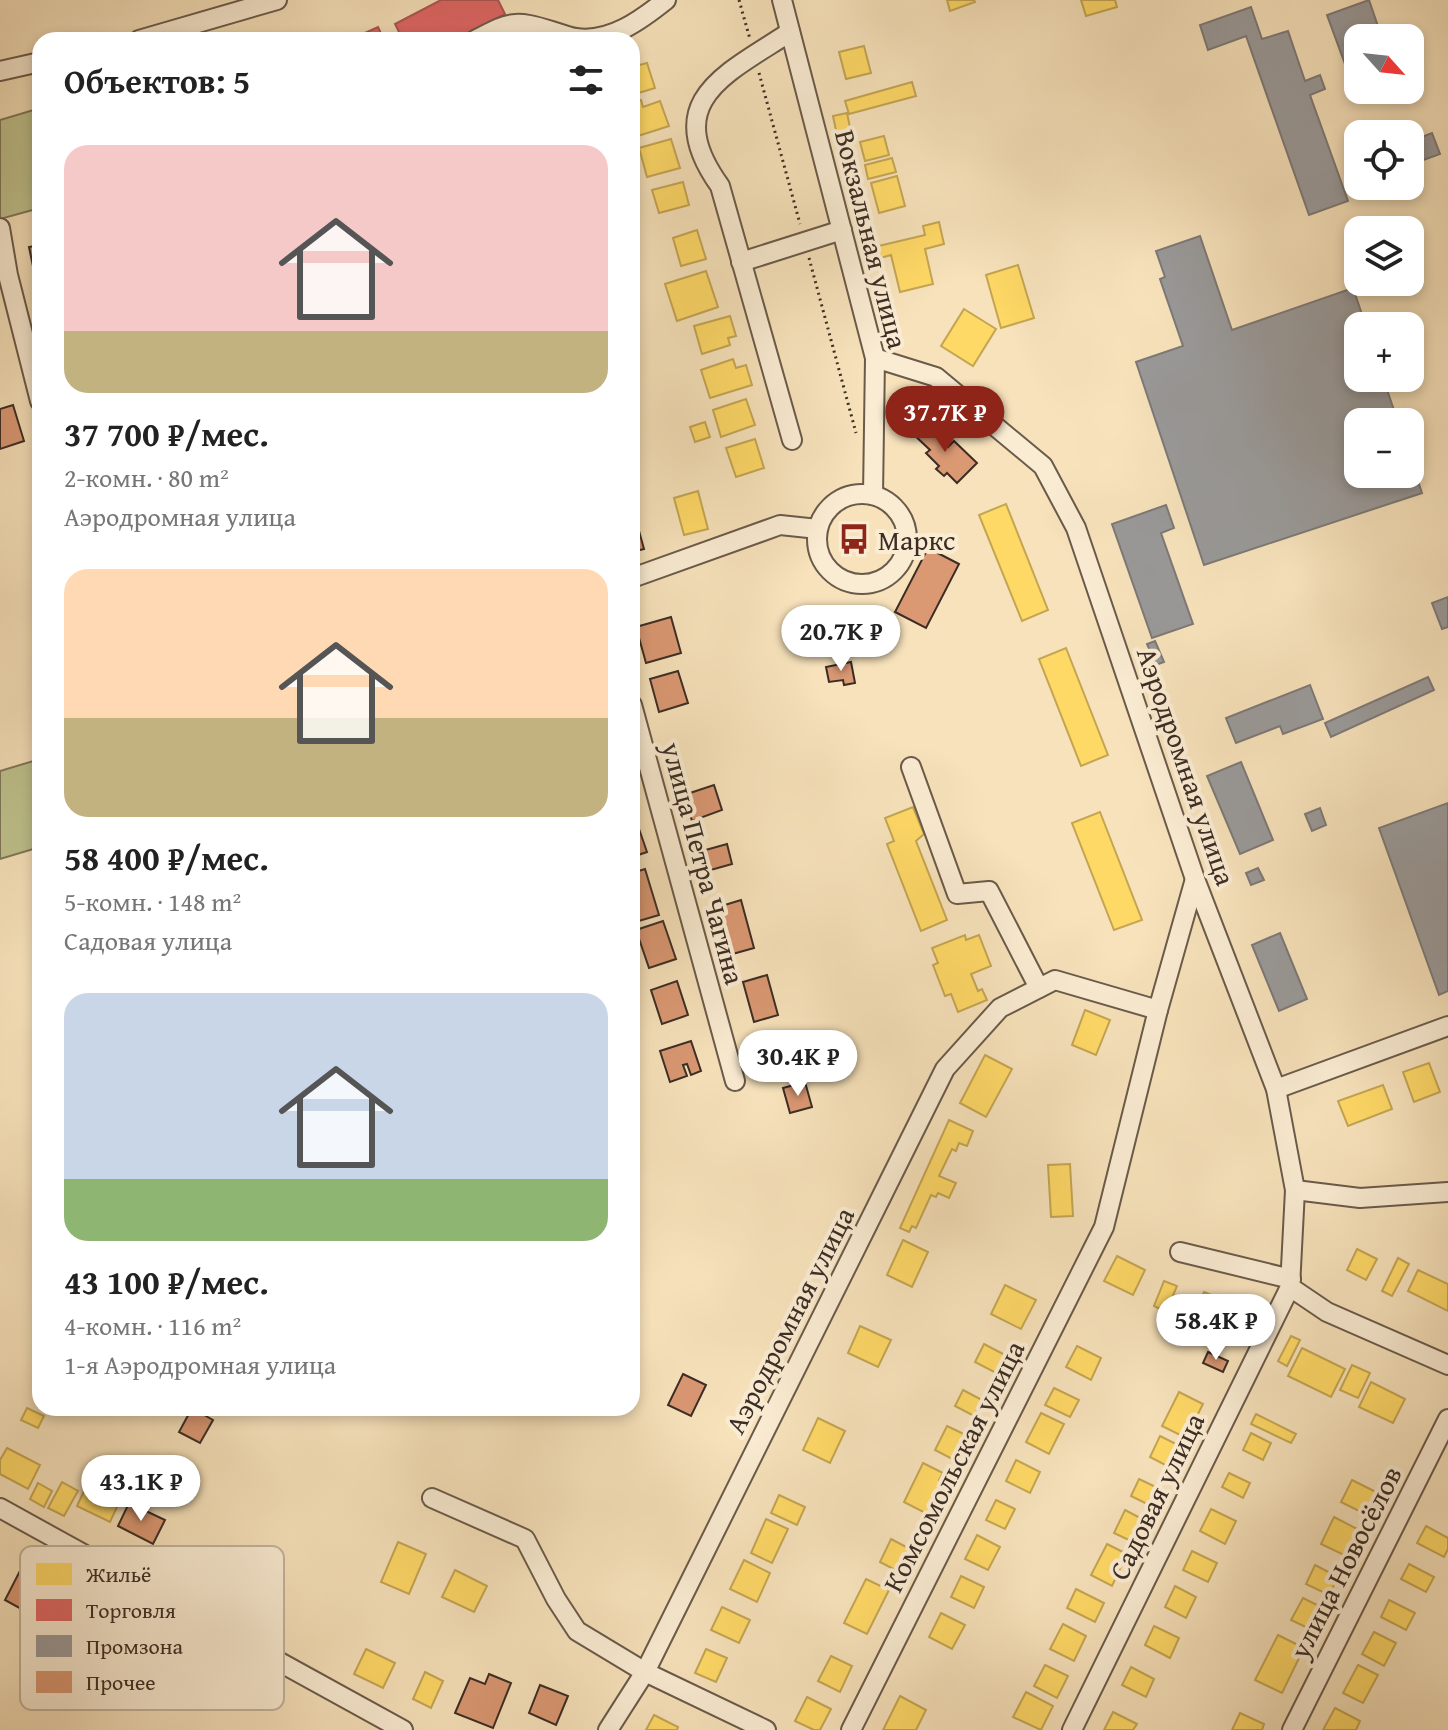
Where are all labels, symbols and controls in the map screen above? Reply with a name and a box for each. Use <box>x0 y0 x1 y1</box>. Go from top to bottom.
north arrow <box>1344 24 1424 104</box>
map controls <box>1344 24 1424 488</box>
text: Объектов: 5 <box>64 56 250 105</box>
icon: filters <box>564 58 608 102</box>
button: locate <box>1344 120 1424 200</box>
street label: Вокзальная улица <box>825 125 919 353</box>
icon: home <box>264 197 408 341</box>
button: layers <box>1344 216 1424 296</box>
button: + <box>1344 312 1424 392</box>
pin: 37.7K ₽ <box>871 386 1019 454</box>
text: 37.7K ₽ <box>903 392 987 431</box>
button: − <box>1344 408 1424 488</box>
text: 37 700 ₽/мес. <box>64 409 269 458</box>
text: 2-комн. · 80 m² <box>64 458 229 497</box>
text: Аэродромная улица <box>64 497 296 536</box>
place label: Маркс <box>878 519 956 560</box>
bus stop icon: Маркс <box>837 522 871 556</box>
pin: 20.7K ₽ <box>767 605 915 673</box>
text: 20.7K ₽ <box>799 611 883 650</box>
icon: home <box>264 621 408 765</box>
street label: Аэродромная улица <box>1127 641 1247 891</box>
street label: улица Петра Чагина <box>652 736 756 989</box>
text: 58 400 ₽/мес. <box>64 833 269 882</box>
text: 5-комн. · 148 m² <box>64 882 241 921</box>
text: Садовая улица <box>64 921 232 960</box>
pin: 30.4K ₽ <box>724 1030 872 1098</box>
text: 30.4K ₽ <box>756 1036 840 1075</box>
icon: home <box>264 1045 408 1189</box>
street label: Аэродромная улица <box>714 1199 864 1441</box>
text: 43 100 ₽/мес. <box>64 1257 269 1306</box>
pin: 58.4K ₽ <box>1142 1294 1290 1362</box>
text: 58.4K ₽ <box>1174 1300 1258 1339</box>
text: 4-комн. · 116 m² <box>64 1306 241 1345</box>
street label: Комсомольская улица <box>872 1333 1035 1599</box>
text: 1-я Аэродромная улица <box>64 1345 336 1384</box>
street label: Садовая улица <box>1098 1405 1214 1586</box>
pin: 43.1K ₽ <box>67 1455 215 1523</box>
street label: улица Новосёлов <box>1278 1458 1411 1666</box>
text: 43.1K ₽ <box>99 1461 183 1500</box>
legend <box>20 1546 284 1710</box>
text: Жильё <box>85 1558 151 1590</box>
text: Торговля <box>86 1594 176 1626</box>
text: Промзона <box>86 1630 184 1662</box>
text: Прочее <box>86 1666 156 1698</box>

